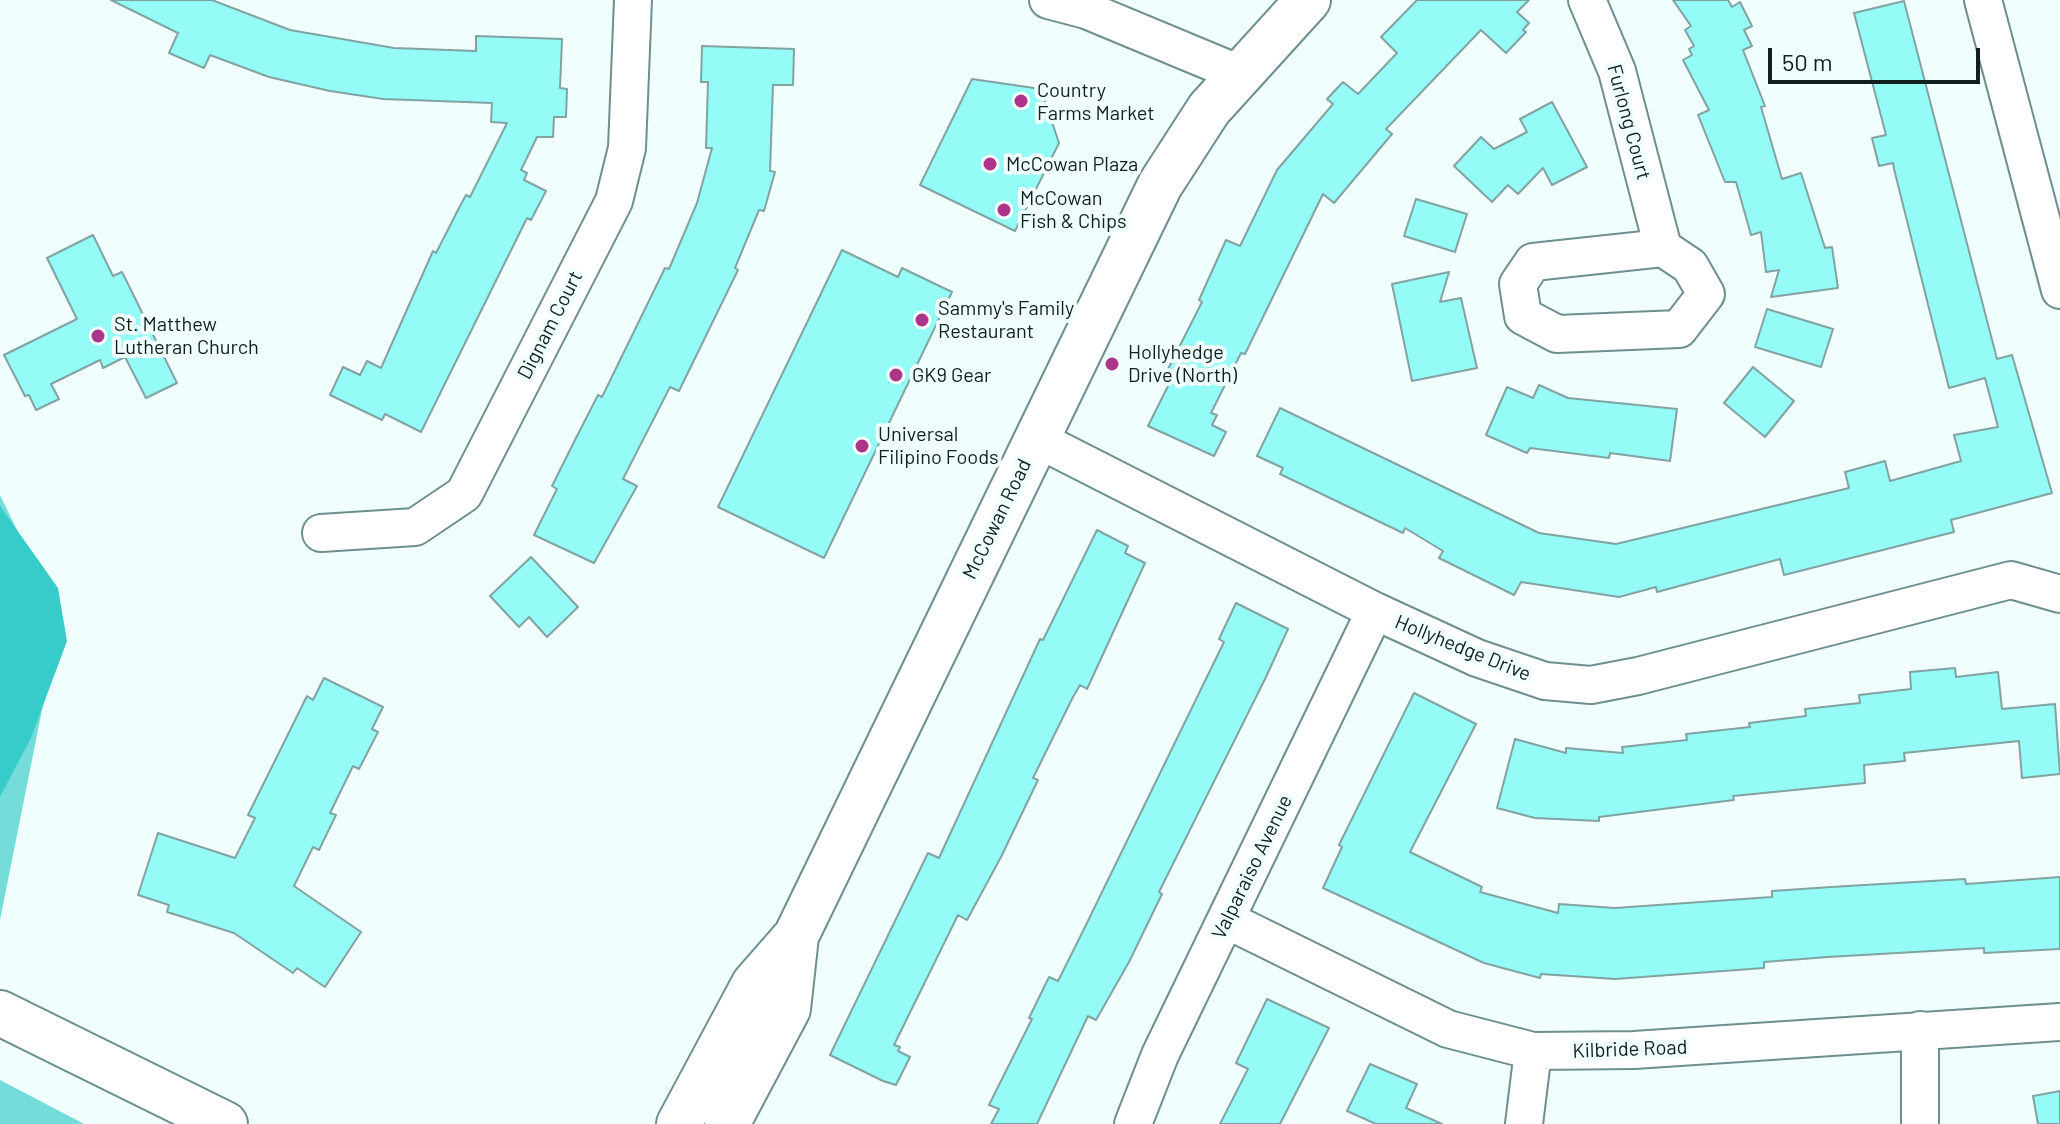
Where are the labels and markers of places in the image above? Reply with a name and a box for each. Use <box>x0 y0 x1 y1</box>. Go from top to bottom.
place label: Country Farms Market <box>1037 78 1155 125</box>
marker: Country Farms Market <box>1012 92 1030 110</box>
place label: McCowan Plaza <box>1006 152 1138 176</box>
marker: McCowan Plaza <box>981 155 999 173</box>
place label: McCowan Fish & Chips <box>1020 186 1127 233</box>
marker: McCowan Fish & Chips <box>995 201 1013 219</box>
place label: Sammy's Family Restaurant <box>938 296 1074 343</box>
marker: Sammy's Family Restaurant <box>913 311 931 329</box>
place label: St. Matthew Lutheran Church <box>114 312 259 359</box>
marker: St. Matthew Lutheran Church <box>89 327 107 345</box>
place label: Hollyhedge Drive (North) <box>1128 340 1237 387</box>
marker: Hollyhedge Drive (North) <box>1103 355 1121 373</box>
place label: GK9 Gear <box>912 363 991 387</box>
marker: GK9 Gear <box>887 366 905 384</box>
place label: Universal Filipino Foods <box>878 422 999 469</box>
marker: Universal Filipino Foods <box>853 437 871 455</box>

